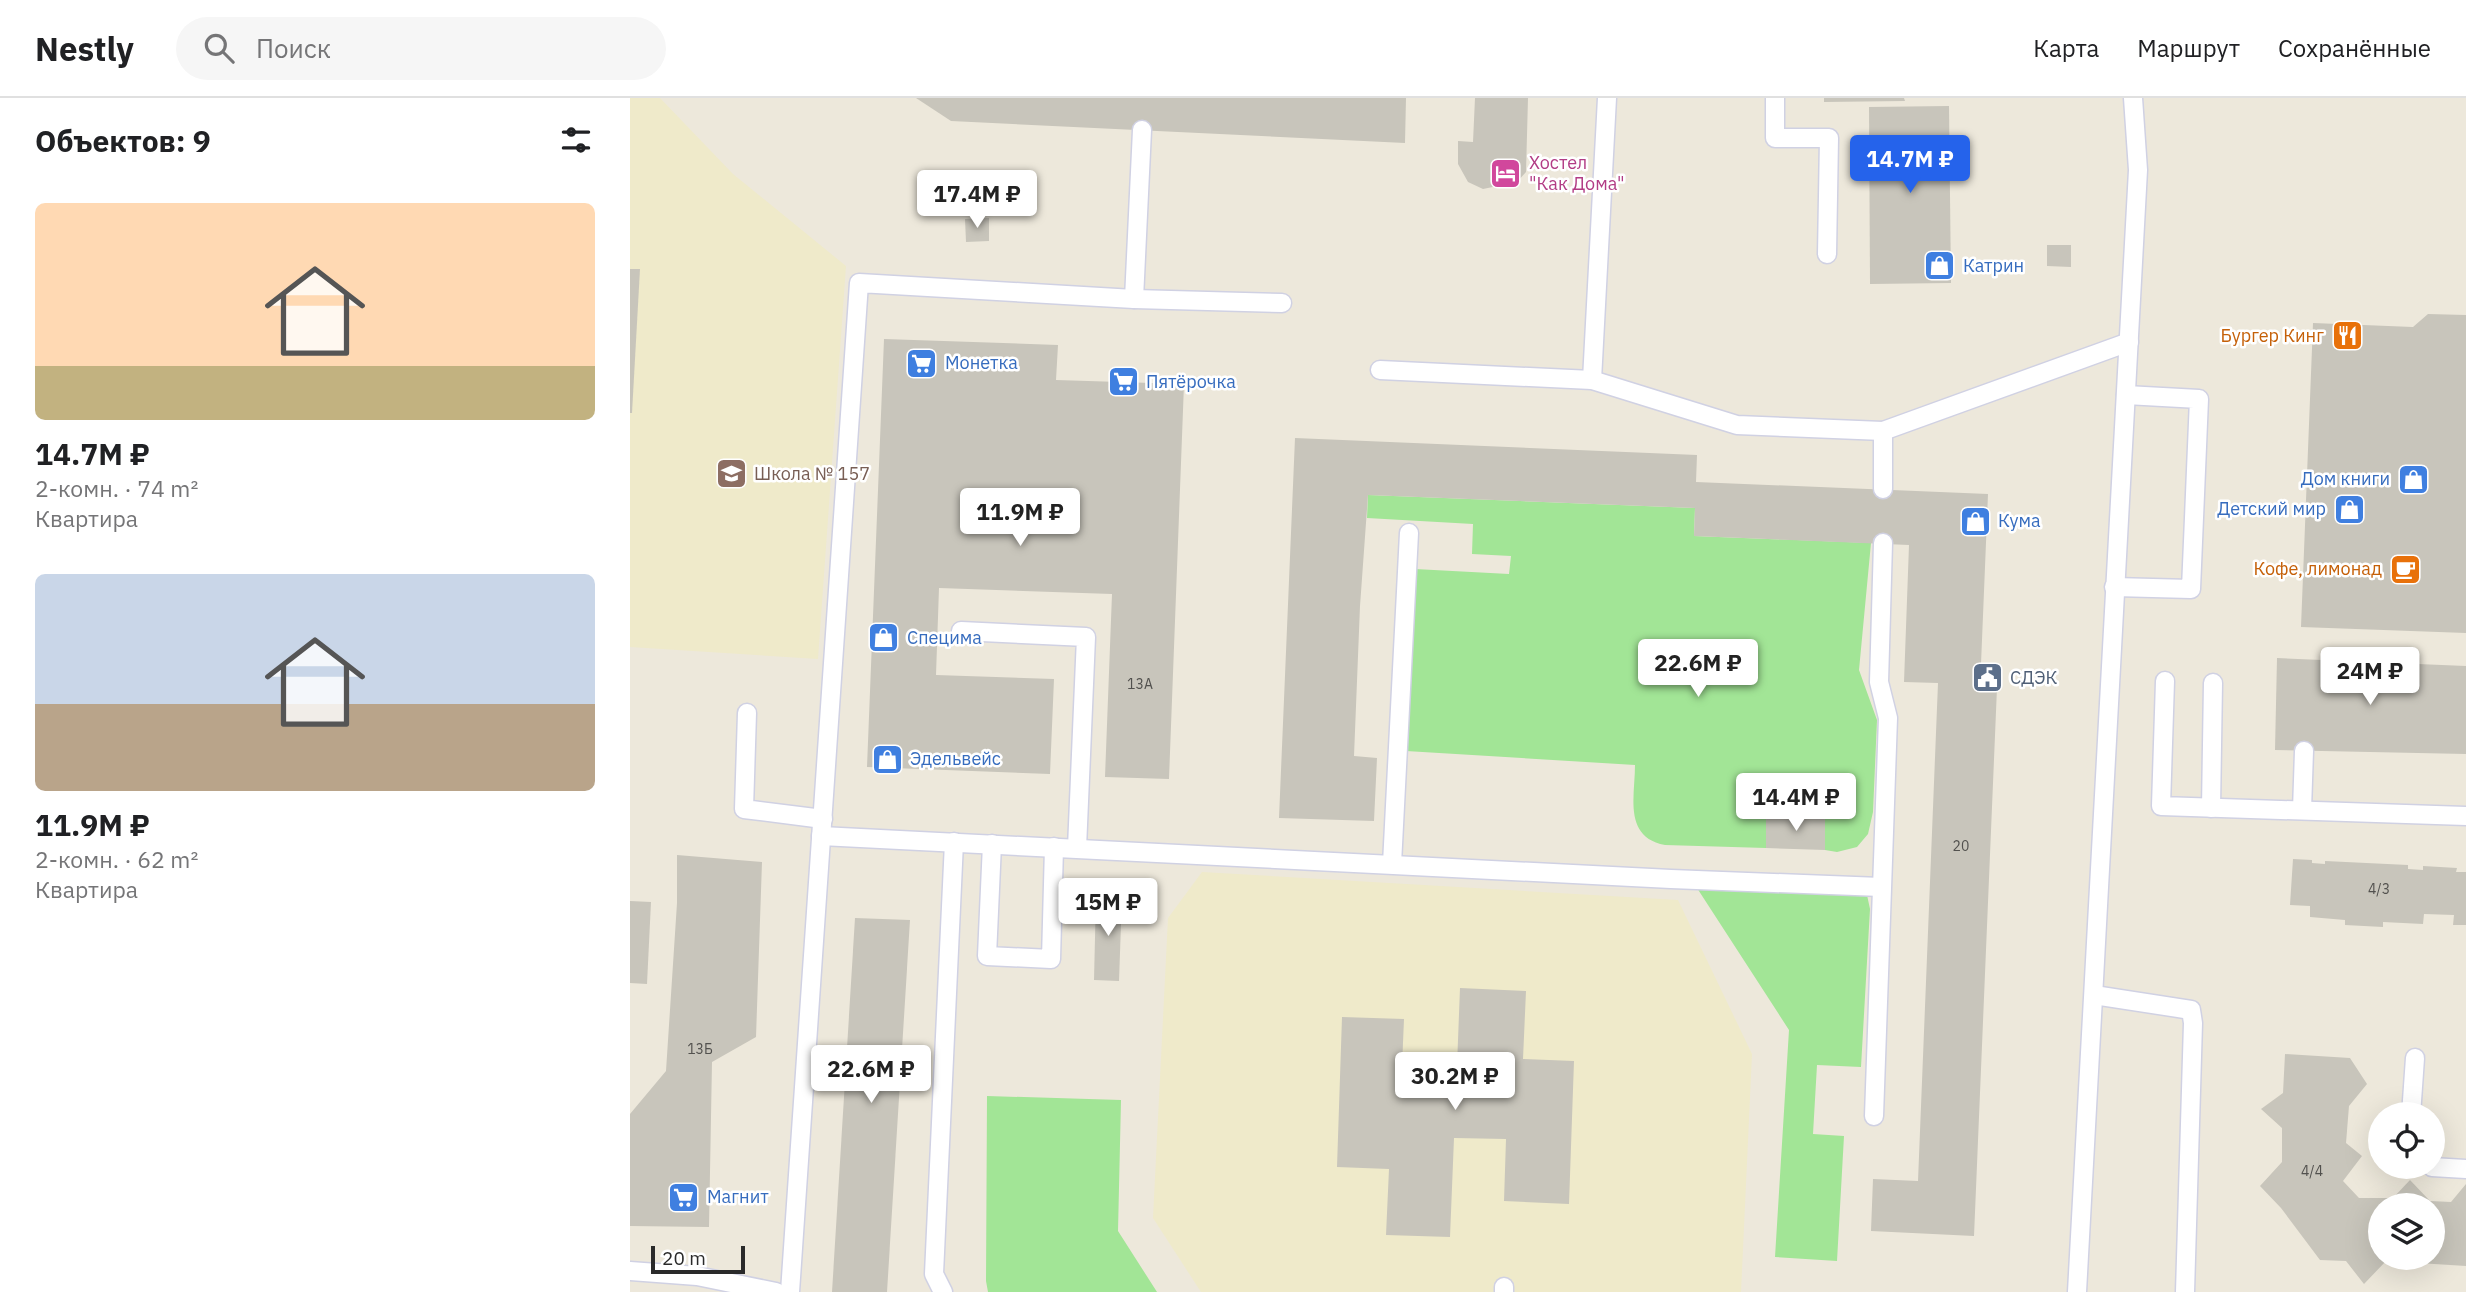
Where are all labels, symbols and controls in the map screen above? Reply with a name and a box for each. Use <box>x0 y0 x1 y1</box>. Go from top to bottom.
search box <box>176 17 666 80</box>
text: Nestly <box>35 27 134 70</box>
icon: search <box>200 29 238 67</box>
text: Поиск <box>256 31 331 65</box>
text: Карта <box>2033 32 2099 64</box>
text: Маршрут <box>2137 32 2240 64</box>
text: Сохранённые <box>2278 32 2431 64</box>
text: Объектов: 9 <box>35 121 211 160</box>
icon: filters <box>557 121 595 159</box>
pin: 14.7M ₽ <box>1845 136 1975 195</box>
text: 14.7M ₽ <box>1866 143 1954 173</box>
place label: Хостел "Как Дома" <box>1529 151 1625 195</box>
hotel icon: Хостел "Как Дома" <box>1489 156 1523 190</box>
pin: 17.4M ₽ <box>912 170 1042 230</box>
text: 17.4M ₽ <box>933 178 1021 208</box>
icon: home <box>252 248 378 374</box>
shop icon: Катрин <box>1923 249 1957 283</box>
place label: Катрин <box>1963 254 2024 277</box>
restaurant icon: Бургер Кинг <box>2330 319 2364 353</box>
place label: Бургер Кинг <box>2221 324 2324 347</box>
supermarket icon: Монетка <box>905 346 939 380</box>
place label: Монетка <box>945 351 1018 374</box>
supermarket icon: Пятёрочка <box>1106 365 1140 399</box>
place label: Пятёрочка <box>1146 370 1236 393</box>
text: 14.7M ₽ <box>35 434 150 473</box>
school or university icon: Школа № 157 <box>714 457 748 491</box>
place label: Школа № 157 <box>754 462 870 485</box>
shop icon: Дом книги <box>2396 462 2430 496</box>
place label: Дом книги <box>2301 467 2390 490</box>
text: 2-комн. · 74 m² <box>35 473 198 503</box>
pin: 11.9M ₽ <box>955 489 1085 548</box>
shop icon: Детский мир <box>2332 492 2366 526</box>
text: 11.9M ₽ <box>976 496 1064 526</box>
place label: Детский мир <box>2217 497 2326 520</box>
text: Квартира <box>35 503 138 533</box>
shop icon: Кума <box>1958 504 1992 538</box>
place label: Кума <box>1998 509 2041 532</box>
cafe icon: Кофе, лимонад <box>2388 552 2422 586</box>
place label: Кофе, лимонад <box>2253 557 2382 580</box>
icon: home <box>252 619 378 745</box>
shop icon: Специма <box>867 621 901 655</box>
place label: Специма <box>907 626 982 649</box>
pin: 22.6M ₽ <box>1633 640 1763 699</box>
text: 22.6M ₽ <box>1654 647 1742 677</box>
pin: 24M ₽ <box>2321 648 2419 707</box>
text: 24M ₽ <box>2336 655 2404 685</box>
public building icon: СДЭК <box>1970 661 2004 695</box>
place label: СДЭК <box>2010 666 2058 689</box>
house number: 13А <box>1127 675 1153 693</box>
shop icon: Эдельвейс <box>870 742 904 776</box>
place label: Эдельвейс <box>910 747 1001 770</box>
pin: 14.4M ₽ <box>1731 774 1861 833</box>
text: 14.4M ₽ <box>1752 781 1840 811</box>
text: 11.9M ₽ <box>35 805 150 844</box>
house number: 20 <box>1953 837 1969 855</box>
text: 2-комн. · 62 m² <box>35 844 198 874</box>
text: Квартира <box>35 874 138 904</box>
pin: 15M ₽ <box>1059 878 1157 938</box>
house number: 4/3 <box>2368 880 2390 898</box>
text: 15M ₽ <box>1074 886 1142 916</box>
house number: 13Б <box>687 1040 713 1058</box>
pin: 22.6M ₽ <box>806 1046 936 1105</box>
pin: 30.2M ₽ <box>1390 1052 1520 1112</box>
text: 22.6M ₽ <box>827 1053 915 1083</box>
text: 30.2M ₽ <box>1411 1060 1499 1090</box>
map controls <box>2368 1102 2445 1270</box>
button: locate <box>2368 1102 2445 1179</box>
house number: 4/4 <box>2301 1162 2323 1180</box>
supermarket icon: Магнит <box>667 1180 701 1214</box>
place label: Магнит <box>707 1185 769 1208</box>
button: layers <box>2368 1193 2445 1270</box>
scale bar <box>651 1243 746 1275</box>
text: 20 m <box>662 1246 706 1270</box>

